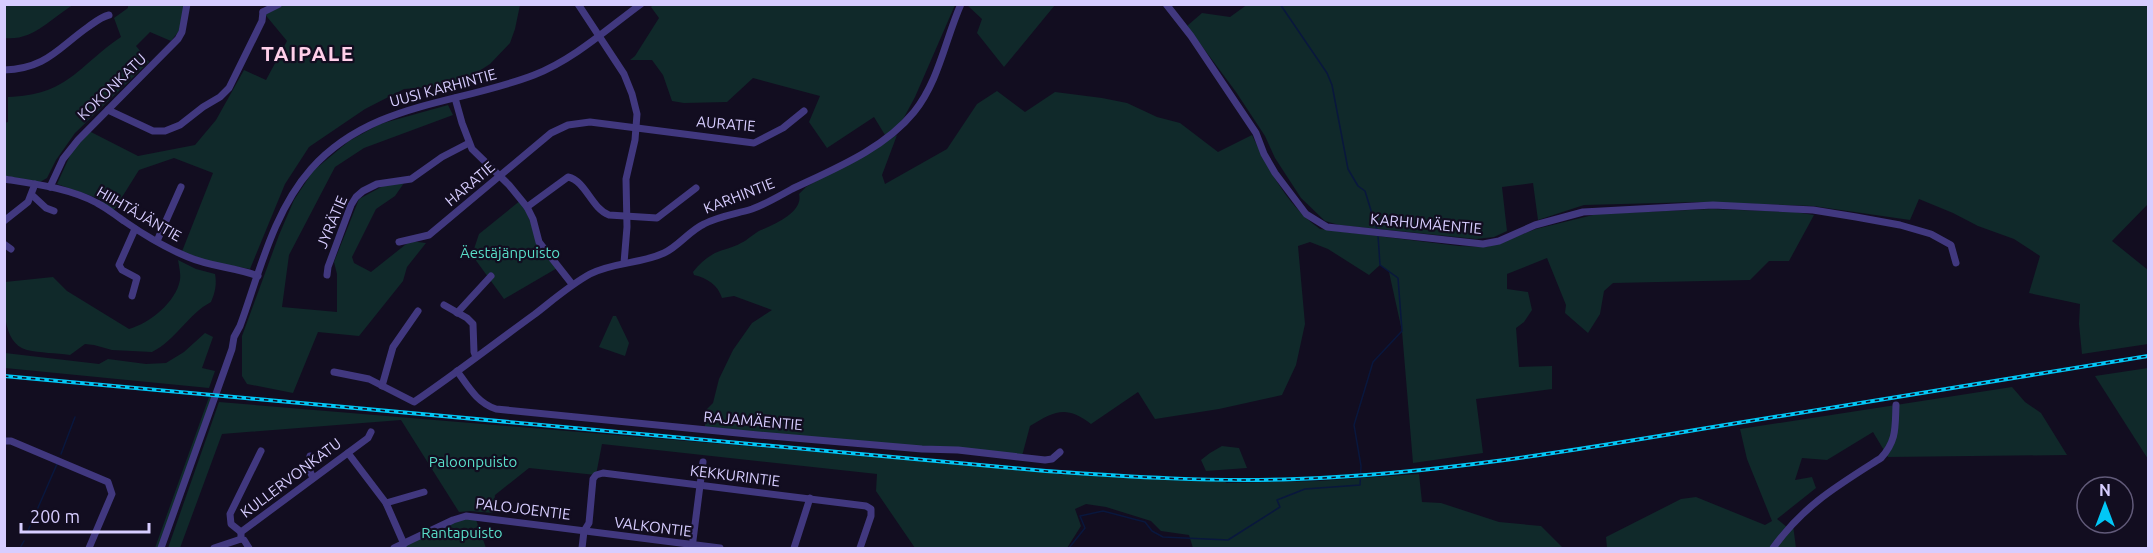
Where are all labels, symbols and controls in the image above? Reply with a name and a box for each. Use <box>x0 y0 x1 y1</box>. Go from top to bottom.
district label: TAIPALE <box>261 41 355 65</box>
street label: KOKONKATU <box>74 50 149 124</box>
street label: UUSI KARHINTIE <box>388 65 498 110</box>
street label: AURATIE <box>696 112 756 135</box>
street label: HARATIE <box>441 158 498 209</box>
street label: KARHINTIE <box>701 174 777 217</box>
street label: HIIHTÄJÄNTIE <box>94 183 185 245</box>
street label: JYRÄTIE <box>313 193 350 251</box>
street label: KARHUMÄENTIE <box>1370 210 1483 237</box>
park label: Äestäjänpuisto <box>460 244 560 261</box>
street label: RAJAMÄENTIE <box>703 408 803 433</box>
street label: KULLERVONKATU <box>237 434 344 521</box>
park label: Paloonpuisto <box>429 453 517 470</box>
street label: KEKKURINTIE <box>689 462 781 489</box>
north arrow <box>2075 475 2135 535</box>
text: N <box>2099 481 2111 499</box>
street label: PALOJOENTIE <box>475 494 571 523</box>
scale bar <box>21 496 148 534</box>
text: 200 m <box>30 506 80 526</box>
street label: VALKONTIE <box>613 513 693 540</box>
park label: Rantapuisto <box>421 524 503 541</box>

